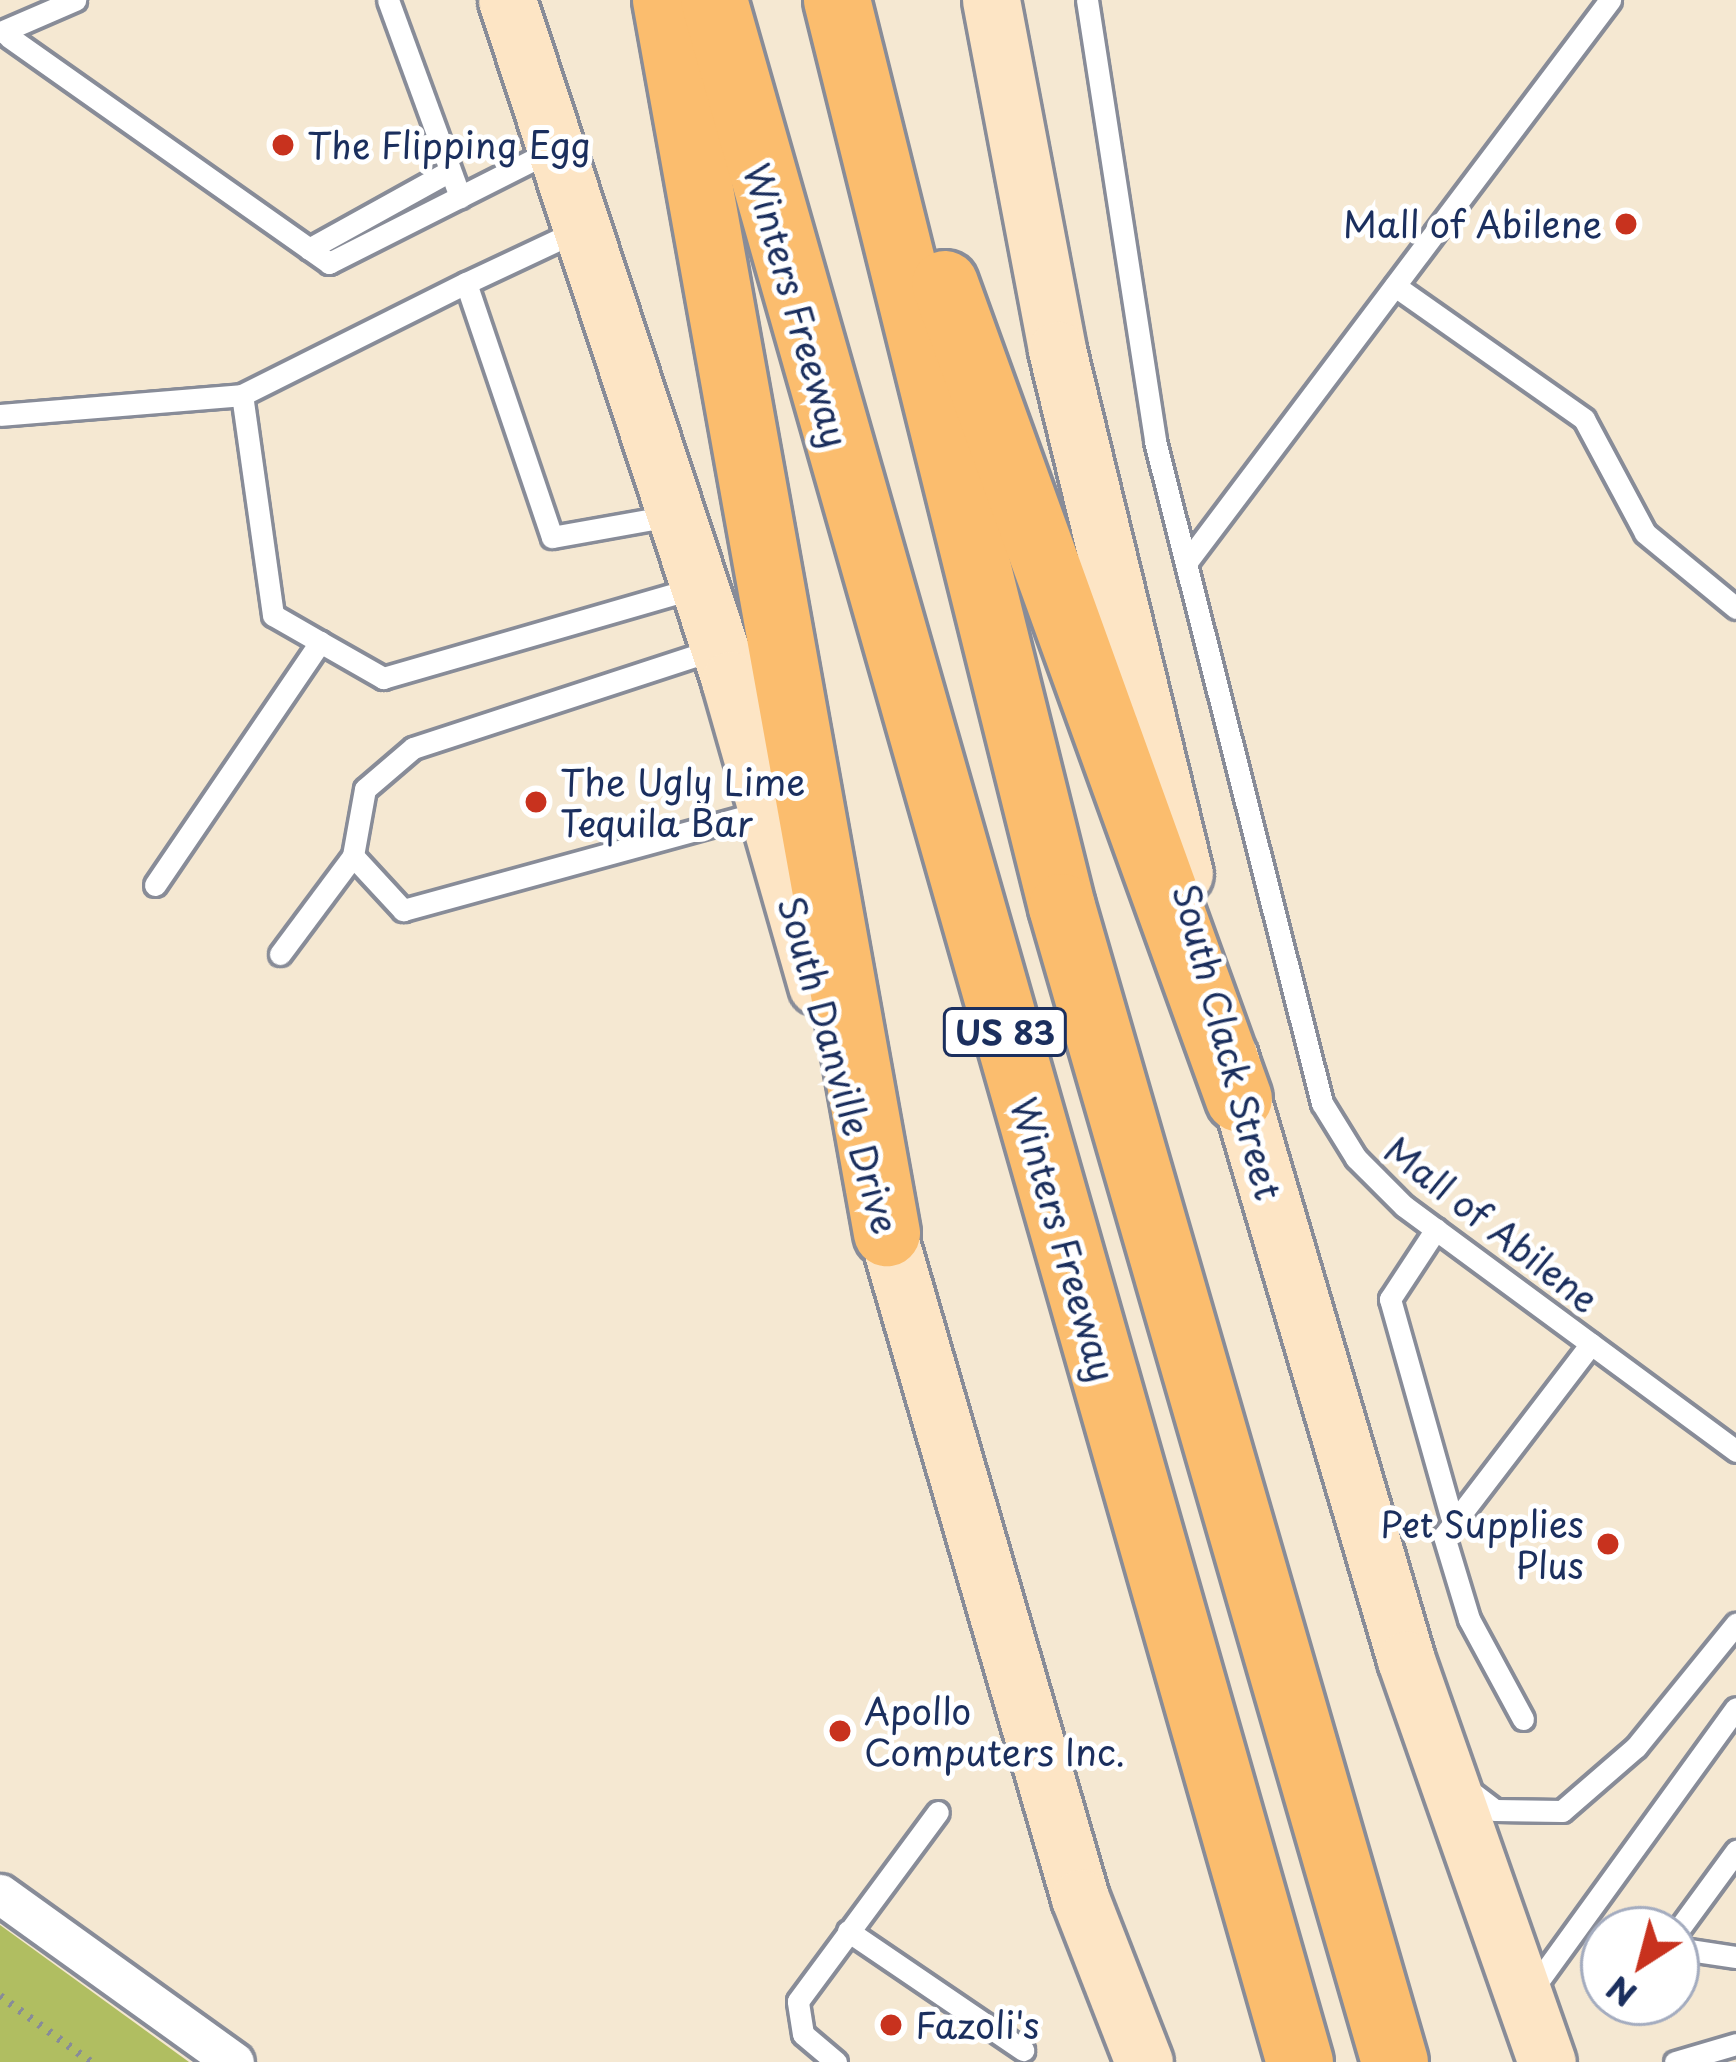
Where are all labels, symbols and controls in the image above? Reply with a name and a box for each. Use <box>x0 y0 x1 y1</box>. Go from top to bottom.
place label: The Flipping Egg <box>307 123 593 167</box>
marker: The Flipping Egg <box>270 132 296 158</box>
street label: Winters Freeway <box>736 158 858 452</box>
place label: Mall of Abilene <box>1341 202 1602 246</box>
marker: Mall of Abilene <box>1613 211 1639 237</box>
place label: The Ugly Lime Tequila Bar <box>560 759 806 844</box>
marker: The Ugly Lime Tequila Bar <box>523 789 549 815</box>
street label: South Clack Street <box>1165 878 1291 1206</box>
street label: South Danville Drive <box>769 888 909 1242</box>
road number: US 83 <box>942 1005 1068 1059</box>
street label: Winters Freeway <box>1003 1092 1125 1386</box>
street label: Mall of Abilene <box>1376 1127 1608 1321</box>
place label: Pet Supplies Plus <box>1376 1501 1584 1586</box>
marker: Pet Supplies Plus <box>1595 1531 1621 1557</box>
place label: Apollo Computers Inc. <box>864 1688 1126 1773</box>
marker: Apollo Computers Inc. <box>827 1718 853 1744</box>
north arrow <box>1580 1906 1700 2026</box>
text: N <box>1595 1965 1646 2021</box>
place label: Fazoli's <box>915 2003 1039 2047</box>
marker: Fazoli's <box>878 2012 904 2038</box>

